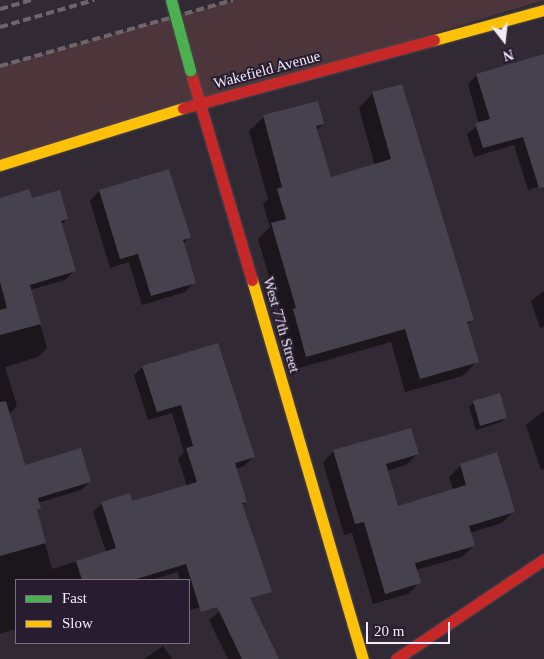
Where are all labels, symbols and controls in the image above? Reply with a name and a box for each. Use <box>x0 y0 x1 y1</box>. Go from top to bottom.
north arrow <box>479 15 529 65</box>
text: N <box>501 46 515 64</box>
street label: Wakefield Avenue <box>211 47 323 93</box>
street label: West 77th Street <box>259 275 303 375</box>
legend <box>15 579 190 644</box>
text: Fast <box>62 590 87 606</box>
scale bar <box>369 612 453 644</box>
text: Slow <box>62 615 93 631</box>
text: 20 m <box>374 623 404 639</box>

